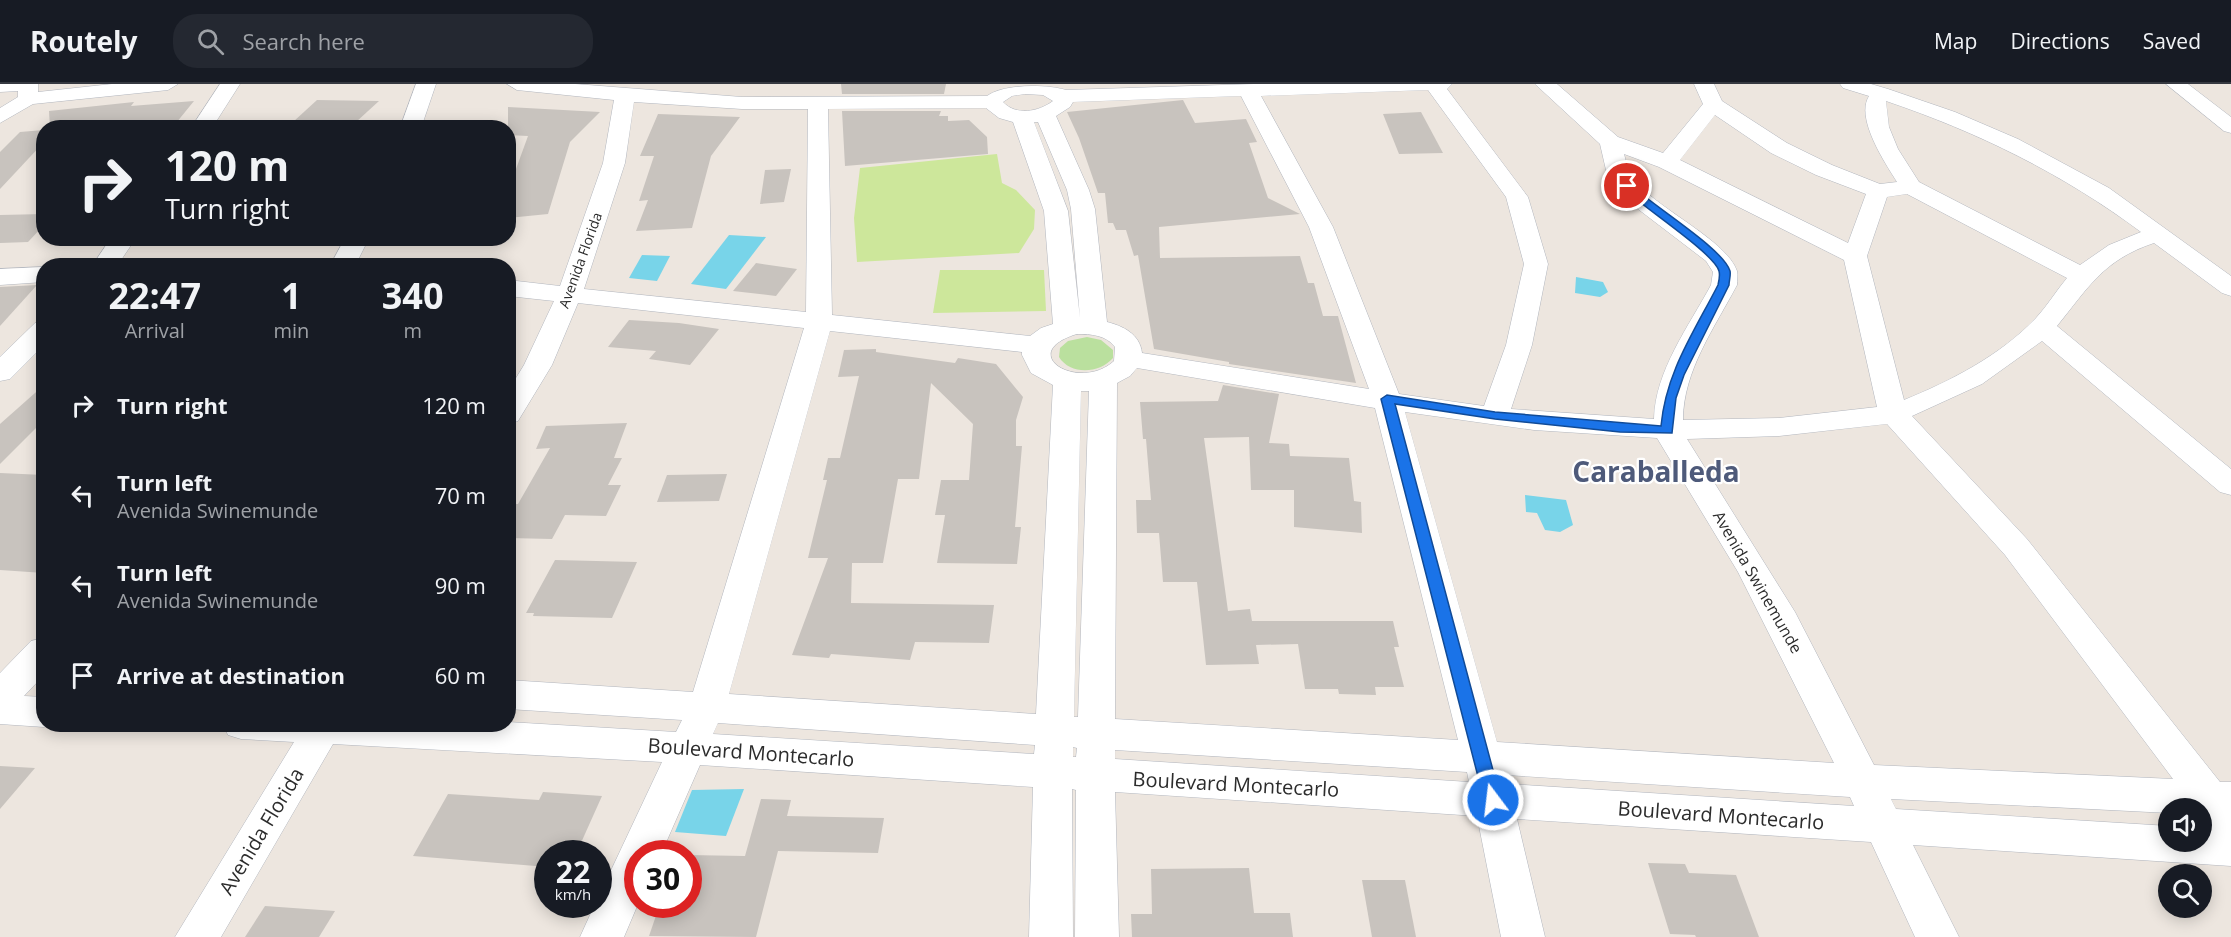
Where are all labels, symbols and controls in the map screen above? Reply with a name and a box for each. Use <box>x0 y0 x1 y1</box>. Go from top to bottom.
search box <box>173 14 593 68</box>
text: Routely <box>30 22 137 60</box>
icon: search <box>194 25 227 58</box>
text: Search here <box>242 26 365 56</box>
text: Map <box>1934 27 1977 55</box>
text: Directions <box>2010 27 2110 55</box>
text: Saved <box>2143 27 2201 55</box>
text: 120 m <box>165 136 289 193</box>
icon: right <box>66 144 144 222</box>
pin <box>1601 160 1652 211</box>
icon: arrive <box>1610 169 1643 202</box>
text: Turn right <box>165 190 290 227</box>
street label: Avenida Florida <box>554 209 606 311</box>
text: 22:47 <box>108 271 201 320</box>
text: 1 <box>281 271 302 320</box>
text: 340 <box>382 271 444 320</box>
text: Arrival <box>125 317 185 344</box>
text: min <box>273 317 309 344</box>
text: m <box>403 317 422 344</box>
icon: right <box>66 389 99 422</box>
text: Turn right <box>117 390 228 420</box>
text: 120 m <box>422 390 486 420</box>
district label: Caraballeda <box>1572 452 1740 490</box>
text: Turn left <box>117 467 212 497</box>
icon: left <box>66 479 99 512</box>
text: 70 m <box>435 480 486 510</box>
text: Avenida Swinemunde <box>117 497 318 524</box>
street label: Avenida Swinemunde <box>1708 507 1808 657</box>
text: Turn left <box>117 557 212 587</box>
icon: left <box>66 569 99 602</box>
text: 90 m <box>435 570 486 600</box>
text: Avenida Swinemunde <box>117 587 318 614</box>
icon: arrive <box>66 659 99 692</box>
text: Arrive at destination <box>117 660 345 690</box>
text: 60 m <box>435 660 486 690</box>
street label: Boulevard Montecarlo <box>647 731 855 773</box>
street label: Avenida Florida <box>212 762 310 900</box>
street label: Boulevard Montecarlo <box>1132 765 1340 803</box>
position arrow <box>1461 768 1525 832</box>
street label: Boulevard Montecarlo <box>1617 794 1825 836</box>
map controls <box>2158 798 2212 918</box>
button: sound <box>2158 798 2212 852</box>
speed limit sign: 30 <box>624 840 702 918</box>
text: 22 <box>556 851 590 892</box>
button: search <box>2158 864 2212 918</box>
text: km/h <box>555 884 591 904</box>

